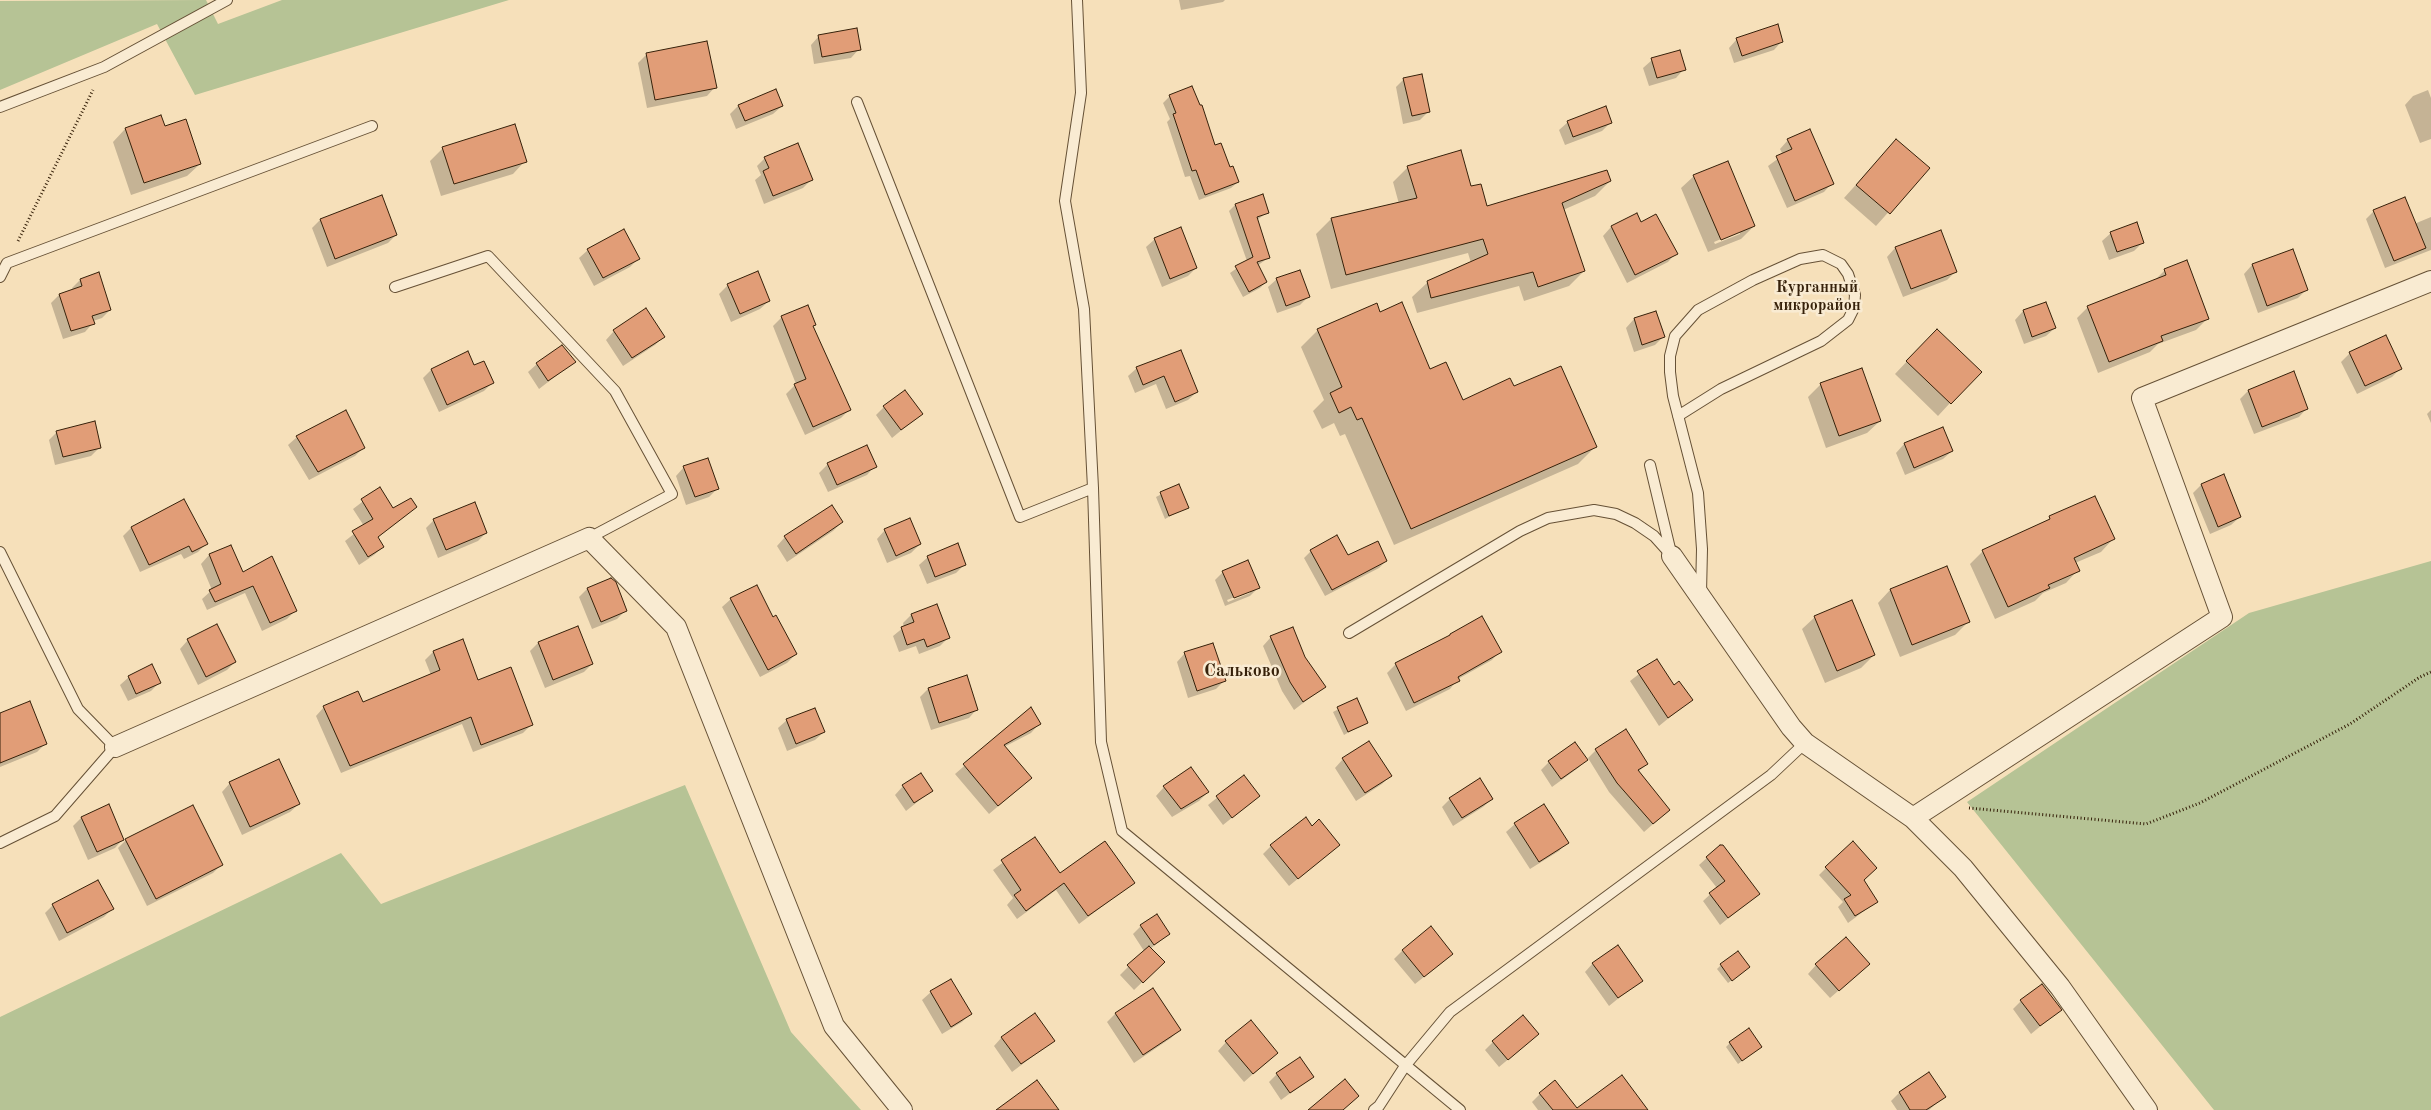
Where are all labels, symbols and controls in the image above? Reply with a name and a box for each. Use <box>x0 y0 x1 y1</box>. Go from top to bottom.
district label: Курганный микрорайон <box>1773 278 1861 316</box>
district label: Сальково <box>1204 660 1280 682</box>

